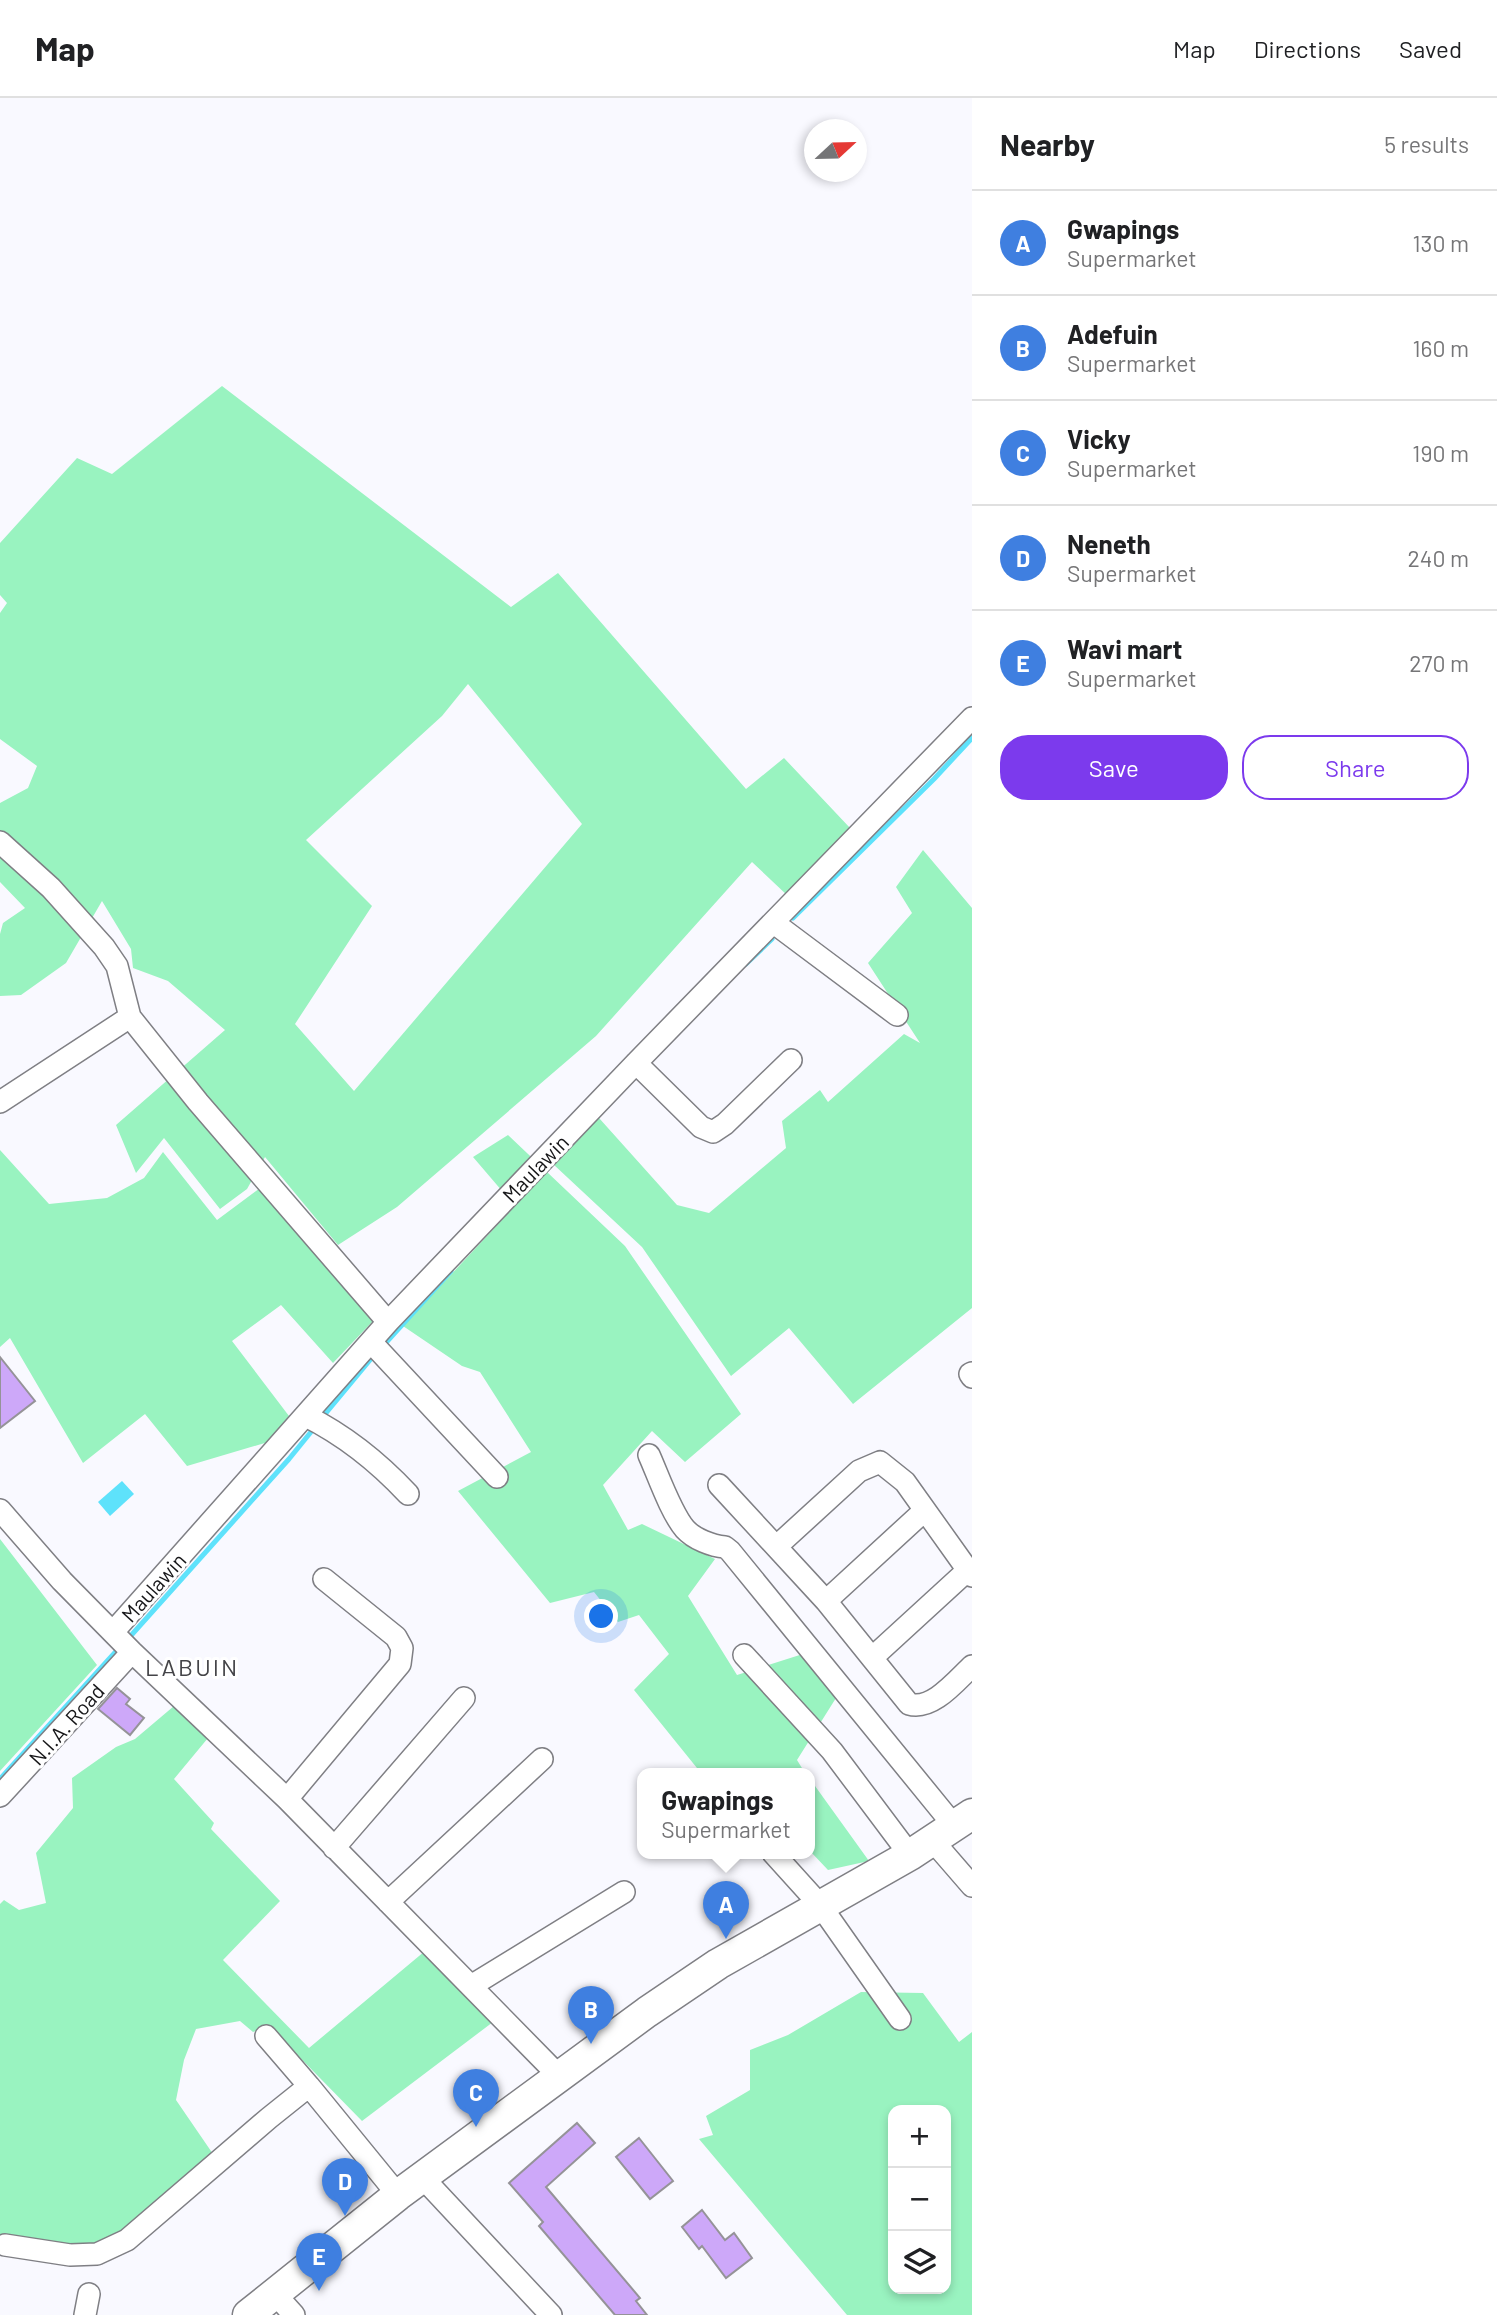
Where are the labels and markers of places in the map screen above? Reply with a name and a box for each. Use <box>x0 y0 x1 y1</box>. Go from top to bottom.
pin: A <box>703 1881 749 1939</box>
pin: B <box>568 1986 614 2044</box>
pin: C <box>453 2069 499 2127</box>
pin: D <box>322 2158 368 2216</box>
pin: E <box>296 2233 342 2291</box>

